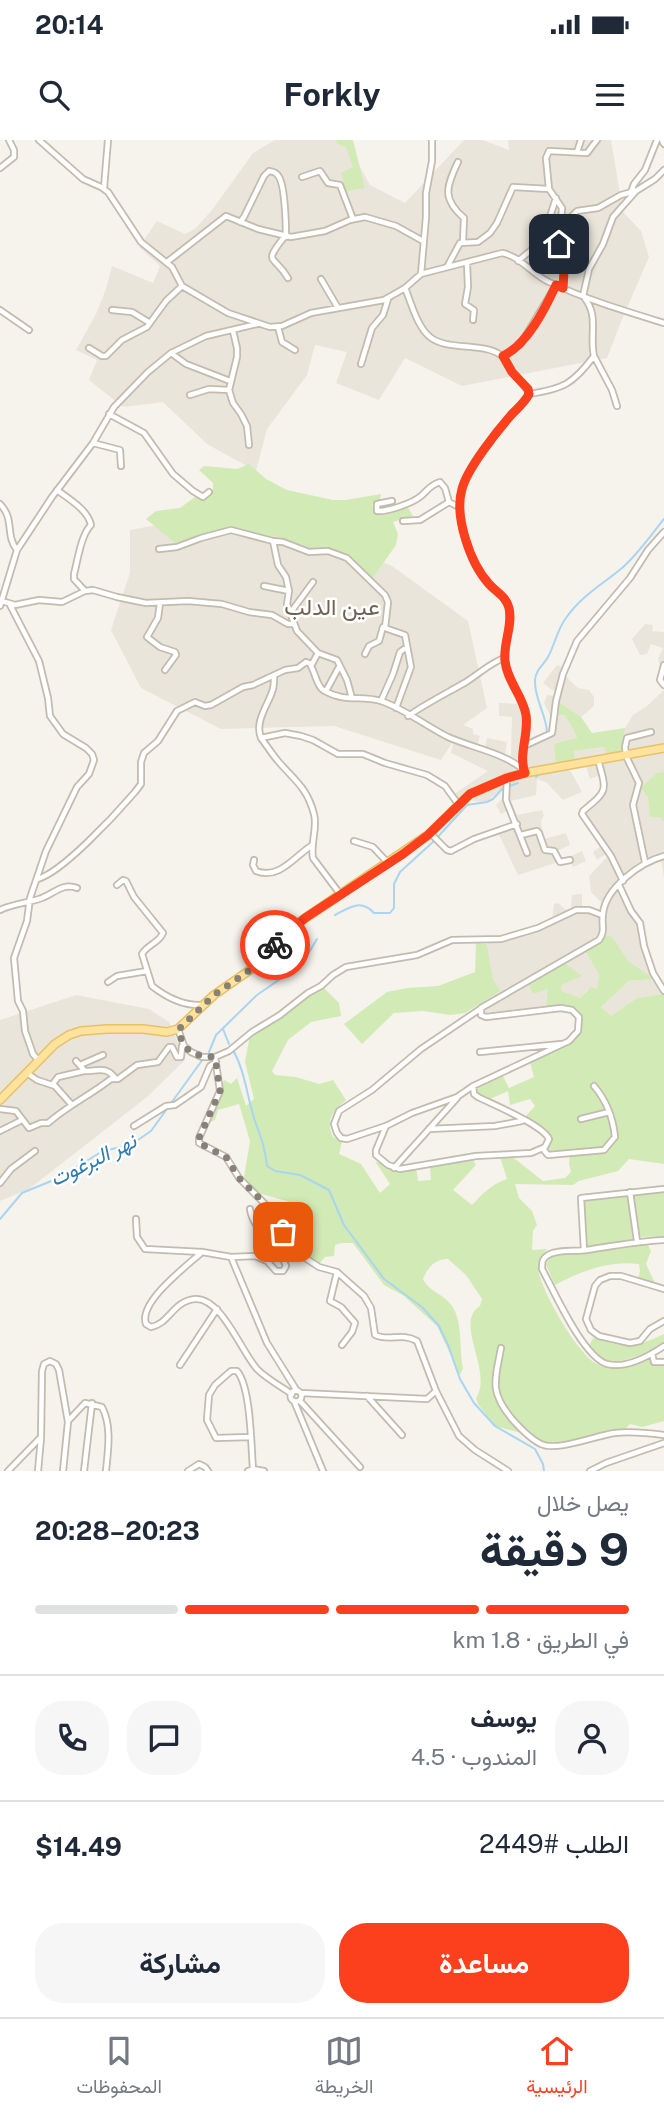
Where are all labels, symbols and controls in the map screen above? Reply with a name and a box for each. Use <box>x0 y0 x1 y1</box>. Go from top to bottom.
text: 20:14 <box>35 9 103 40</box>
icon: search <box>35 76 73 114</box>
text: Forkly <box>284 76 380 113</box>
icon: menu <box>591 76 629 114</box>
pin <box>529 214 589 274</box>
icon: home <box>540 225 578 263</box>
district label: عين الدلب <box>284 593 380 621</box>
courier <box>240 910 310 980</box>
icon: bike <box>256 926 294 964</box>
water label: نهر البرغوت <box>46 1127 141 1192</box>
pin <box>253 1202 313 1262</box>
icon: bag <box>264 1213 302 1251</box>
text: يصل خلال <box>537 1489 629 1516</box>
text: 20:23–20:28 <box>35 1515 200 1546</box>
text: 9 دقيقة <box>480 1522 629 1576</box>
text: في الطريق · 1.8 km <box>453 1626 629 1653</box>
button: phone <box>35 1701 109 1775</box>
button: chat <box>127 1701 201 1775</box>
button: person <box>555 1701 629 1775</box>
text: يوسف <box>470 1702 537 1733</box>
text: المندوب · 4.5 <box>411 1743 537 1770</box>
text: الطلب #2449 <box>479 1828 629 1859</box>
text: $14.49 <box>35 1831 122 1862</box>
button: مشاركة <box>35 1923 325 2003</box>
button: مساعدة <box>339 1923 629 2003</box>
tab: المحفوظات <box>76 2032 162 2103</box>
tab: الخريطة <box>315 2032 373 2103</box>
tab: الرئيسية <box>526 2032 588 2103</box>

